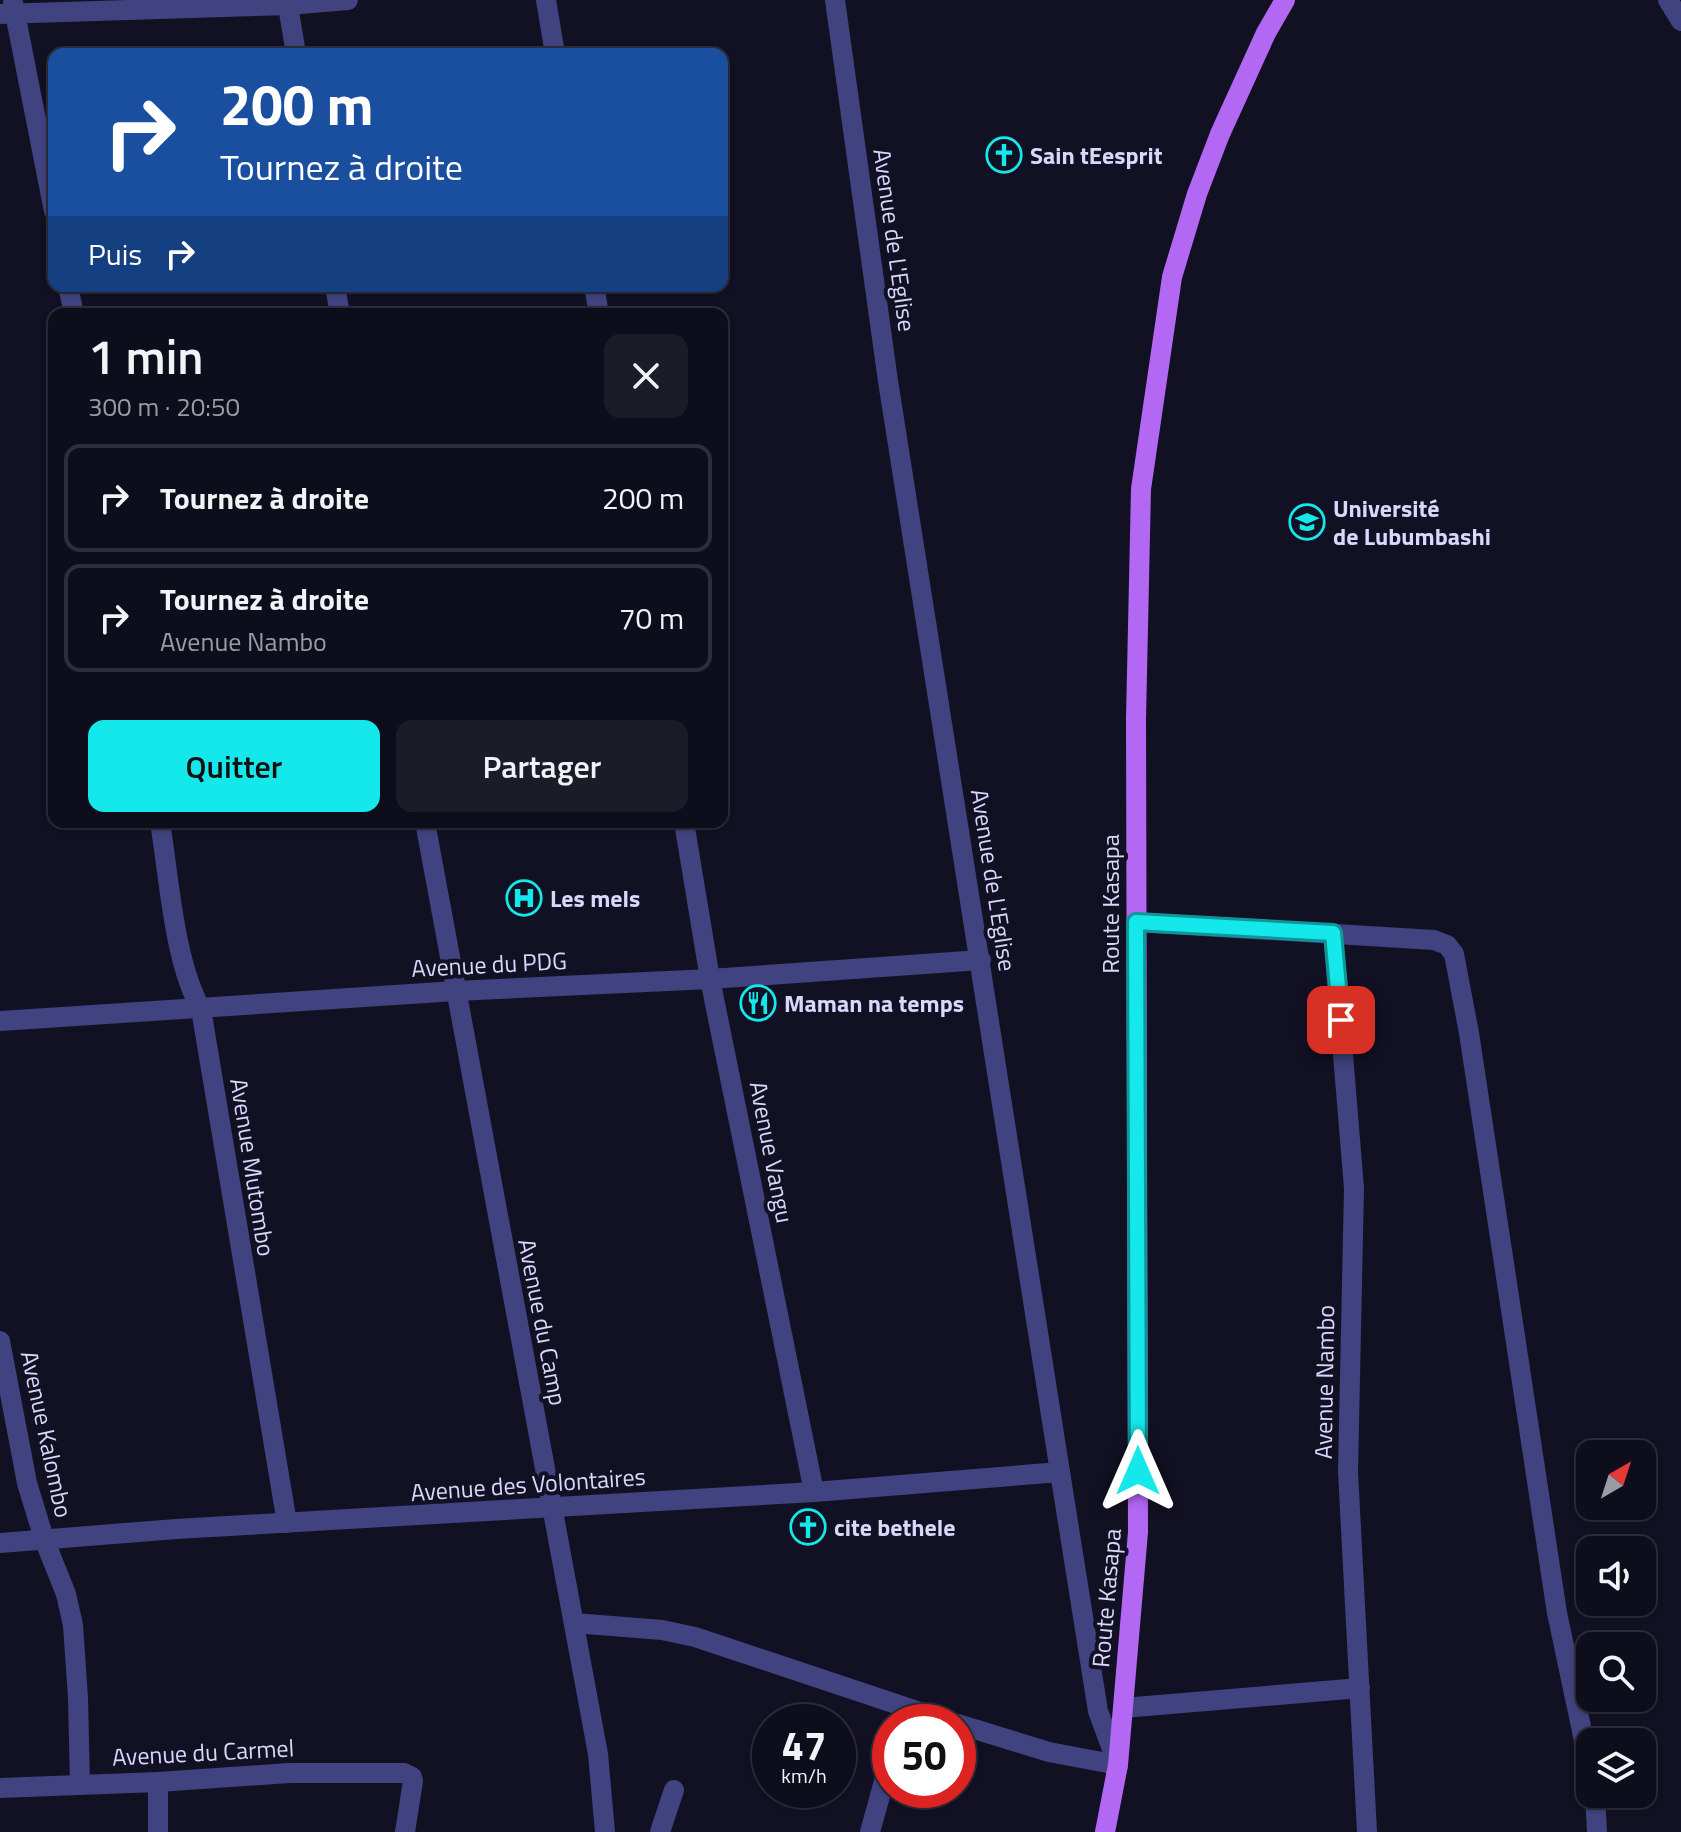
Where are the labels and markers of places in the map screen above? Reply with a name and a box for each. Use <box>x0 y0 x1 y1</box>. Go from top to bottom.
church icon: Sain tEesprit <box>985 136 1023 174</box>
place label: Sain tEesprit <box>1030 137 1163 173</box>
place label: Université de Lubumbashi <box>1333 490 1491 554</box>
school or university icon: Université de Lubumbashi <box>1288 503 1326 541</box>
hospital icon: Les mels <box>505 879 543 917</box>
place label: Les mels <box>550 880 640 916</box>
restaurant icon: Maman na temps <box>739 984 777 1022</box>
place label: Maman na temps <box>784 985 964 1021</box>
pin <box>1307 986 1375 1054</box>
church icon: cite bethele <box>789 1508 827 1546</box>
place label: cite bethele <box>834 1509 955 1545</box>

